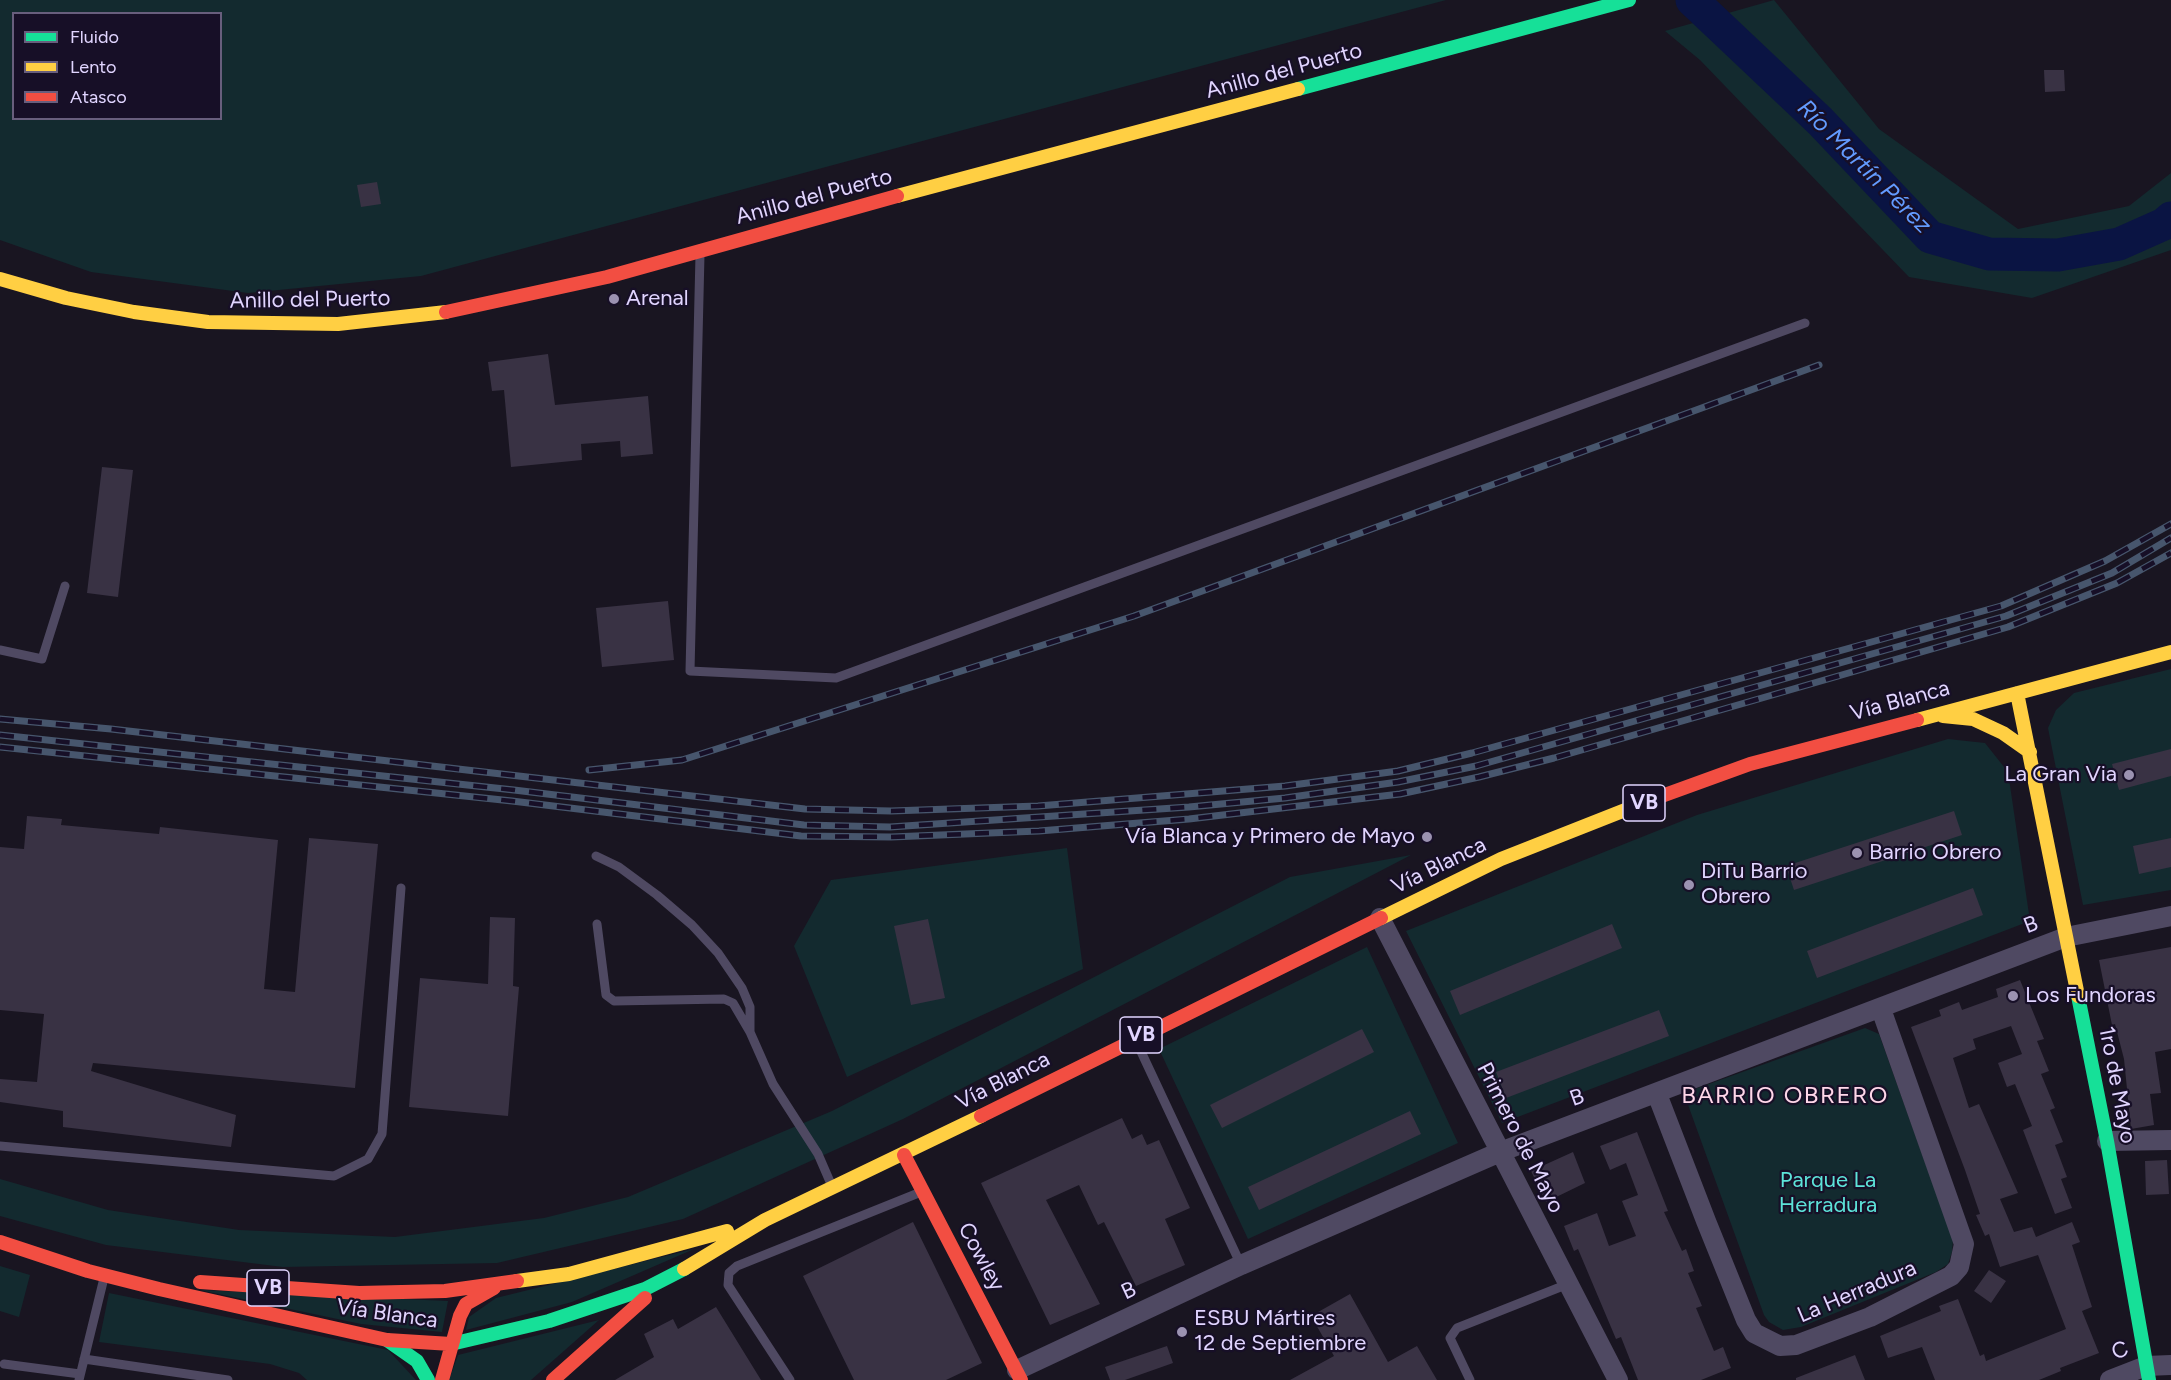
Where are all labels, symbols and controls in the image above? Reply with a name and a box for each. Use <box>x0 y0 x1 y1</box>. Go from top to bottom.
legend <box>12 12 222 120</box>
text: Fluido <box>70 26 119 48</box>
street label: Anillo del Puerto <box>1203 37 1365 105</box>
text: Lento <box>70 56 116 78</box>
text: Atasco <box>70 86 127 108</box>
water label: Río Martín Pérez <box>1791 94 1937 240</box>
street label: Anillo del Puerto <box>733 163 895 231</box>
street label: Anillo del Puerto <box>229 285 391 315</box>
place label: Arenal <box>626 286 689 312</box>
marker: Arenal <box>607 292 621 306</box>
street label: Vía Blanca <box>1847 675 1953 727</box>
place label: La Gran Via <box>2004 762 2117 788</box>
marker: La Gran Via <box>2122 768 2136 782</box>
road number: VB <box>1623 785 1665 821</box>
place label: Vía Blanca y Primero de Mayo <box>1125 824 1415 850</box>
marker: Vía Blanca y Primero de Mayo <box>1420 830 1434 844</box>
street label: Vía Blanca <box>1387 832 1491 900</box>
place label: Barrio Obrero <box>1869 840 2001 866</box>
marker: Barrio Obrero <box>1850 846 1864 860</box>
place label: DiTu Barrio Obrero <box>1701 859 1807 910</box>
marker: DiTu Barrio Obrero <box>1682 878 1696 892</box>
street label: B <box>2020 910 2042 940</box>
place label: Los Fundoras <box>2025 983 2156 1009</box>
marker: Los Fundoras <box>2006 989 2020 1003</box>
road number: VB <box>1120 1017 1162 1053</box>
street label: 1ro de Mayo <box>2093 1024 2141 1146</box>
street label: Vía Blanca <box>952 1046 1054 1116</box>
street label: Primero de Mayo <box>1471 1058 1569 1218</box>
district label: BARRIO OBRERO <box>1681 1082 1889 1110</box>
street label: B <box>1566 1083 1588 1113</box>
park label: Parque La Herradura <box>1779 1168 1877 1220</box>
street label: Cowley <box>952 1218 1010 1296</box>
street label: La Herradura <box>1794 1255 1920 1329</box>
road number: VB <box>247 1270 289 1306</box>
street label: B <box>1117 1276 1141 1306</box>
street label: Vía Blanca <box>335 1294 439 1334</box>
place label: ESBU Mártires 12 de Septiembre <box>1194 1306 1366 1358</box>
marker: ESBU Mártires 12 de Septiembre <box>1175 1325 1189 1339</box>
street label: C <box>2108 1336 2132 1366</box>

